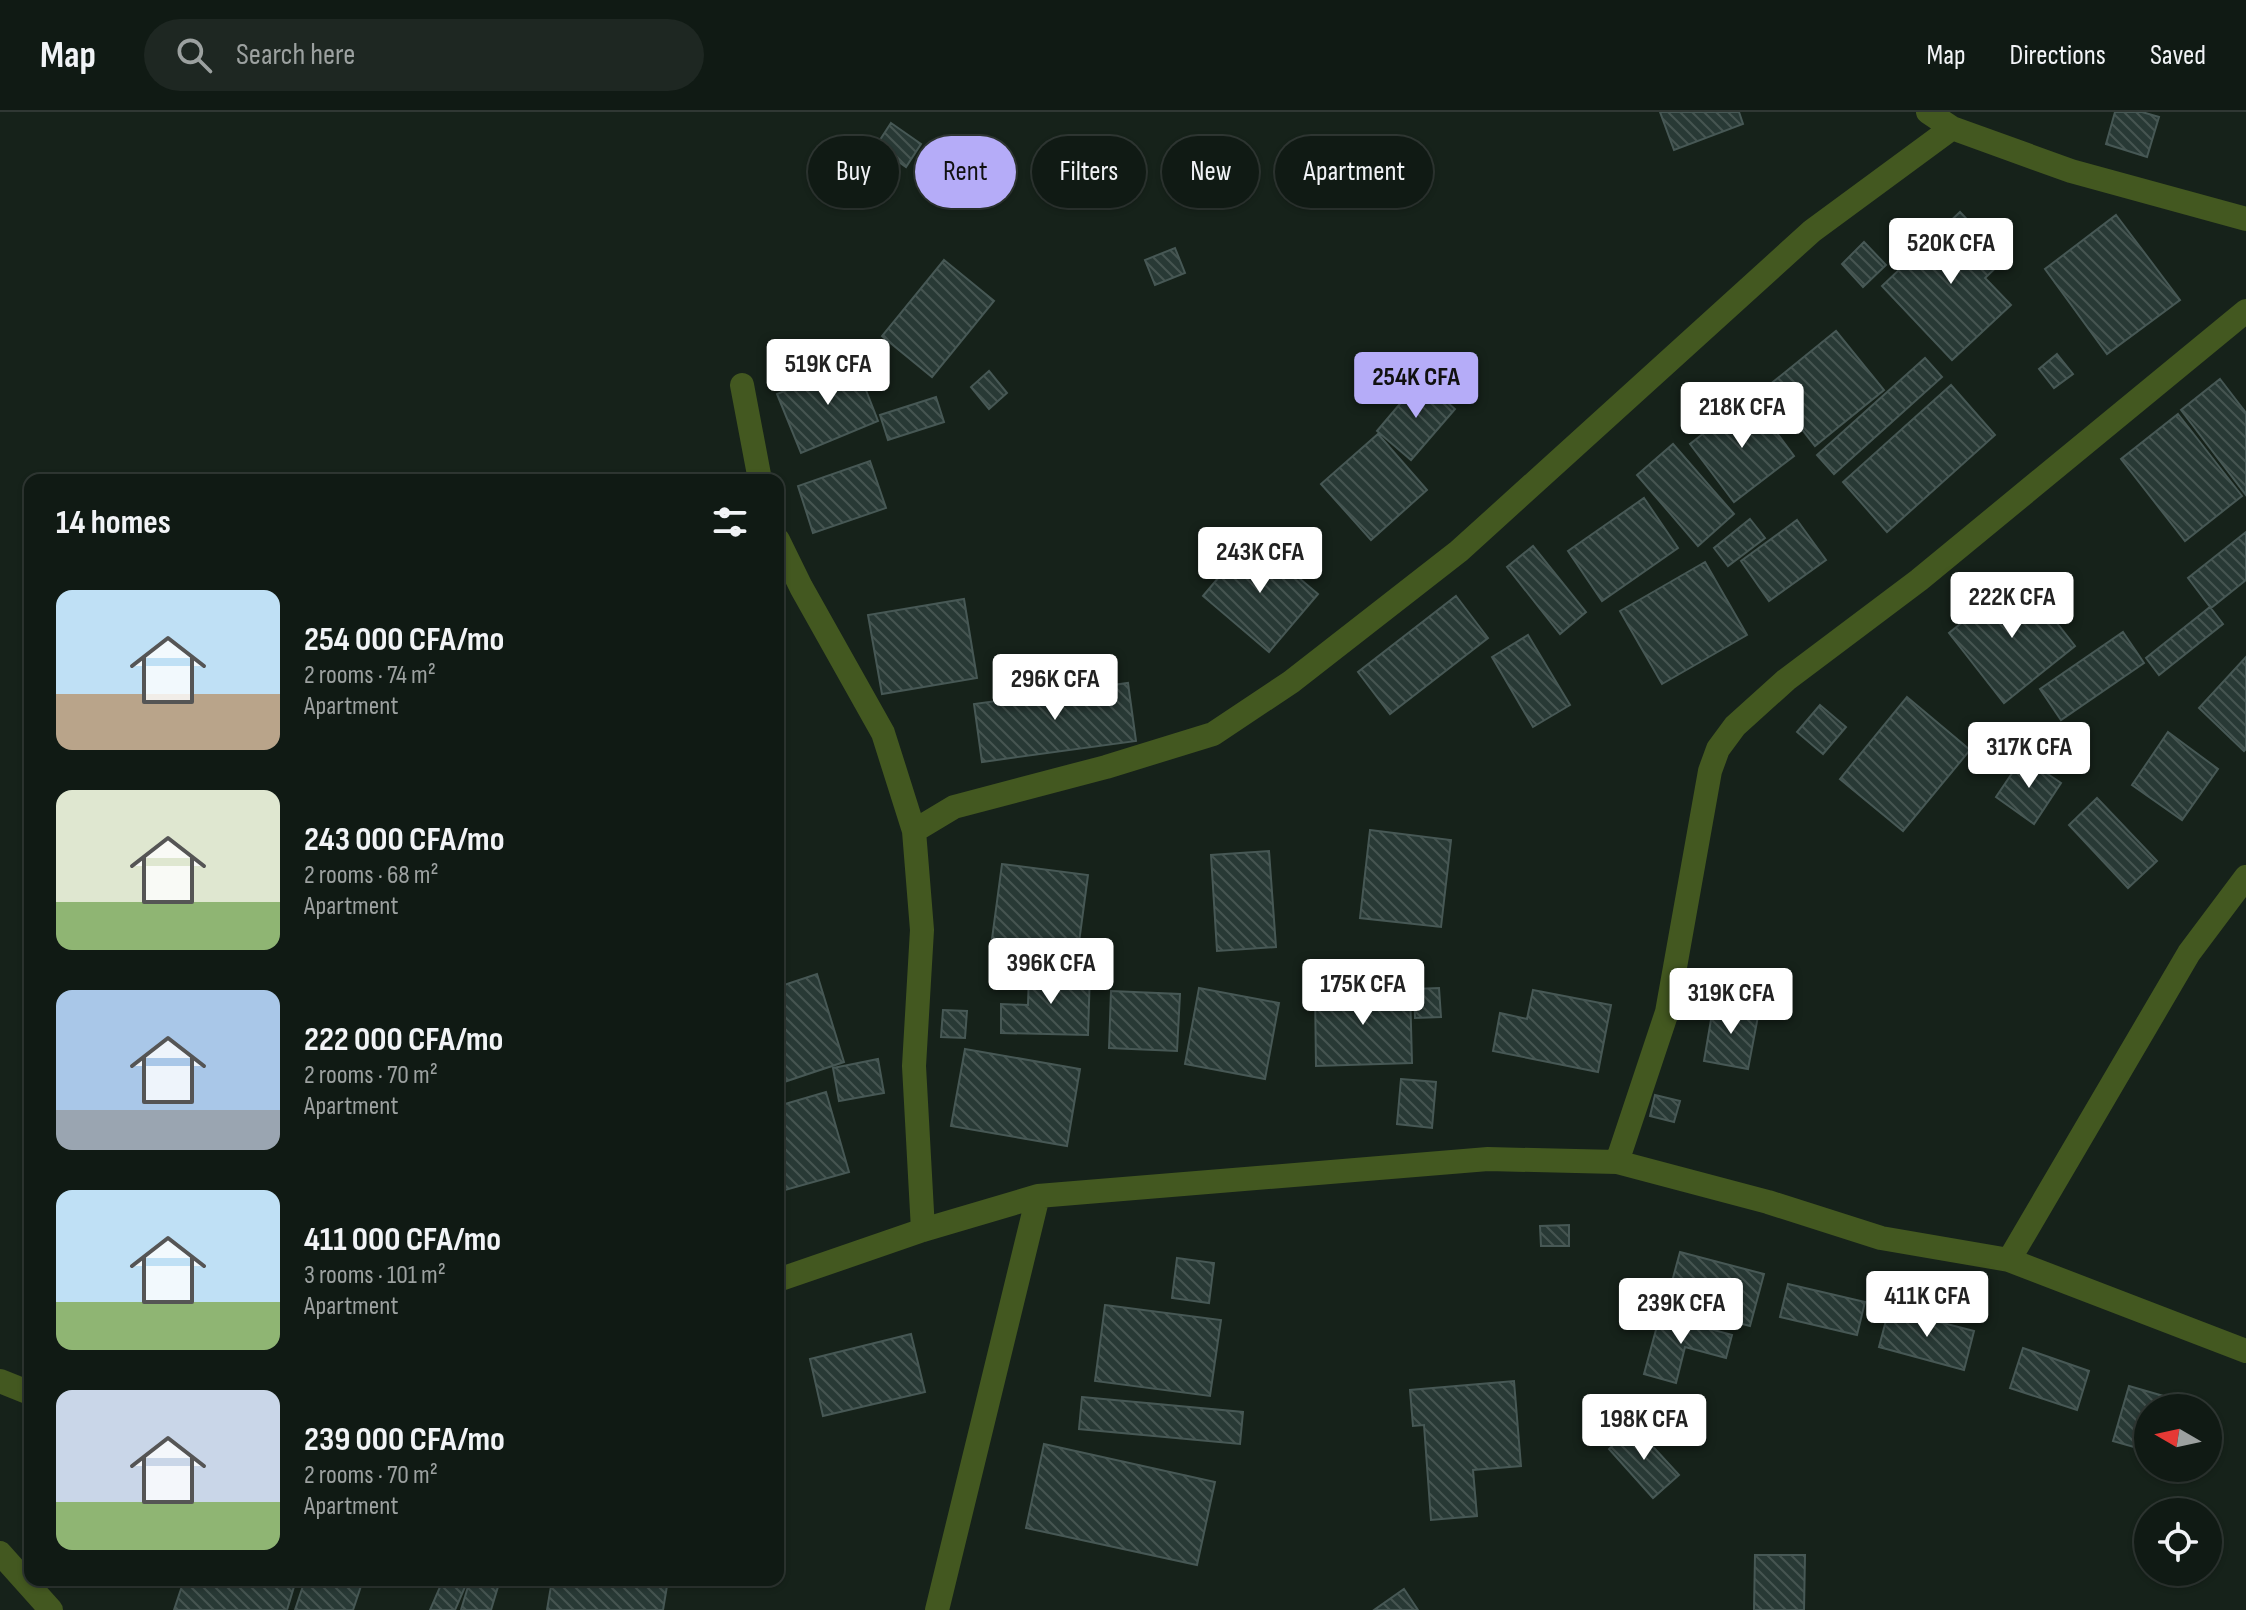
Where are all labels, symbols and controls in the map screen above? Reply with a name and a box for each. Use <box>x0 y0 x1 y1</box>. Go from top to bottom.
search box <box>144 19 704 91</box>
text: Map <box>40 33 96 78</box>
icon: search <box>172 33 216 77</box>
text: Search here <box>236 37 355 73</box>
text: Map <box>1927 39 1966 72</box>
text: Directions <box>2010 39 2106 72</box>
text: Saved <box>2150 39 2206 72</box>
chip: Buy <box>808 136 899 208</box>
chip: Rent <box>915 136 1016 208</box>
chip: Filters <box>1032 136 1146 208</box>
chip: New <box>1162 136 1259 208</box>
chip: Apartment <box>1275 136 1433 208</box>
pin: 520K CFA <box>1868 218 2034 286</box>
text: 520K CFA <box>1907 228 1995 259</box>
pin: 519K CFA <box>745 339 911 407</box>
text: 519K CFA <box>785 349 871 380</box>
pin: 254K CFA <box>1333 352 1499 420</box>
text: 254K CFA <box>1372 362 1460 393</box>
pin: 218K CFA <box>1659 382 1825 450</box>
text: 218K CFA <box>1699 392 1785 423</box>
icon: filters <box>708 500 752 544</box>
text: 14 homes <box>56 502 171 543</box>
pin: 243K CFA <box>1177 527 1343 595</box>
text: 243K CFA <box>1216 537 1304 568</box>
pin: 222K CFA <box>1929 572 2095 640</box>
text: 222K CFA <box>1969 582 2055 613</box>
text: 254 000 CFA/mo <box>304 619 504 660</box>
icon: home <box>120 622 216 718</box>
pin: 296K CFA <box>972 654 1138 722</box>
text: 2 rooms · 74 m² <box>304 660 436 691</box>
text: 296K CFA <box>1011 664 1099 695</box>
text: Apartment <box>304 691 398 722</box>
pin: 317K CFA <box>1946 722 2112 790</box>
text: 317K CFA <box>1986 732 2072 763</box>
text: 243 000 CFA/mo <box>304 819 504 860</box>
icon: home <box>120 822 216 918</box>
text: 2 rooms · 68 m² <box>304 860 439 891</box>
text: Apartment <box>304 891 398 922</box>
pin: 396K CFA <box>968 938 1134 1006</box>
text: 396K CFA <box>1007 948 1095 979</box>
pin: 175K CFA <box>1280 959 1446 1027</box>
pin: 319K CFA <box>1648 968 1814 1036</box>
text: 175K CFA <box>1320 969 1406 1000</box>
text: 319K CFA <box>1688 978 1774 1009</box>
text: 222 000 CFA/mo <box>304 1019 503 1060</box>
icon: home <box>120 1022 216 1118</box>
text: 2 rooms · 70 m² <box>304 1060 438 1091</box>
text: Apartment <box>304 1091 398 1122</box>
text: 411 000 CFA/mo <box>304 1219 501 1260</box>
icon: home <box>120 1222 216 1318</box>
text: 3 rooms · 101 m² <box>304 1260 446 1291</box>
pin: 411K CFA <box>1844 1271 2010 1339</box>
pin: 239K CFA <box>1598 1278 1764 1346</box>
text: 411K CFA <box>1884 1281 1970 1312</box>
text: 239K CFA <box>1637 1288 1725 1319</box>
text: Apartment <box>304 1291 398 1322</box>
pin: 198K CFA <box>1561 1394 1727 1462</box>
north arrow <box>2134 1394 2222 1482</box>
map controls <box>2134 1394 2222 1586</box>
text: 198K CFA <box>1600 1404 1688 1435</box>
text: 239 000 CFA/mo <box>304 1419 505 1460</box>
icon: home <box>120 1422 216 1518</box>
text: 2 rooms · 70 m² <box>304 1460 438 1491</box>
text: Apartment <box>304 1491 398 1522</box>
button: locate <box>2134 1498 2222 1586</box>

